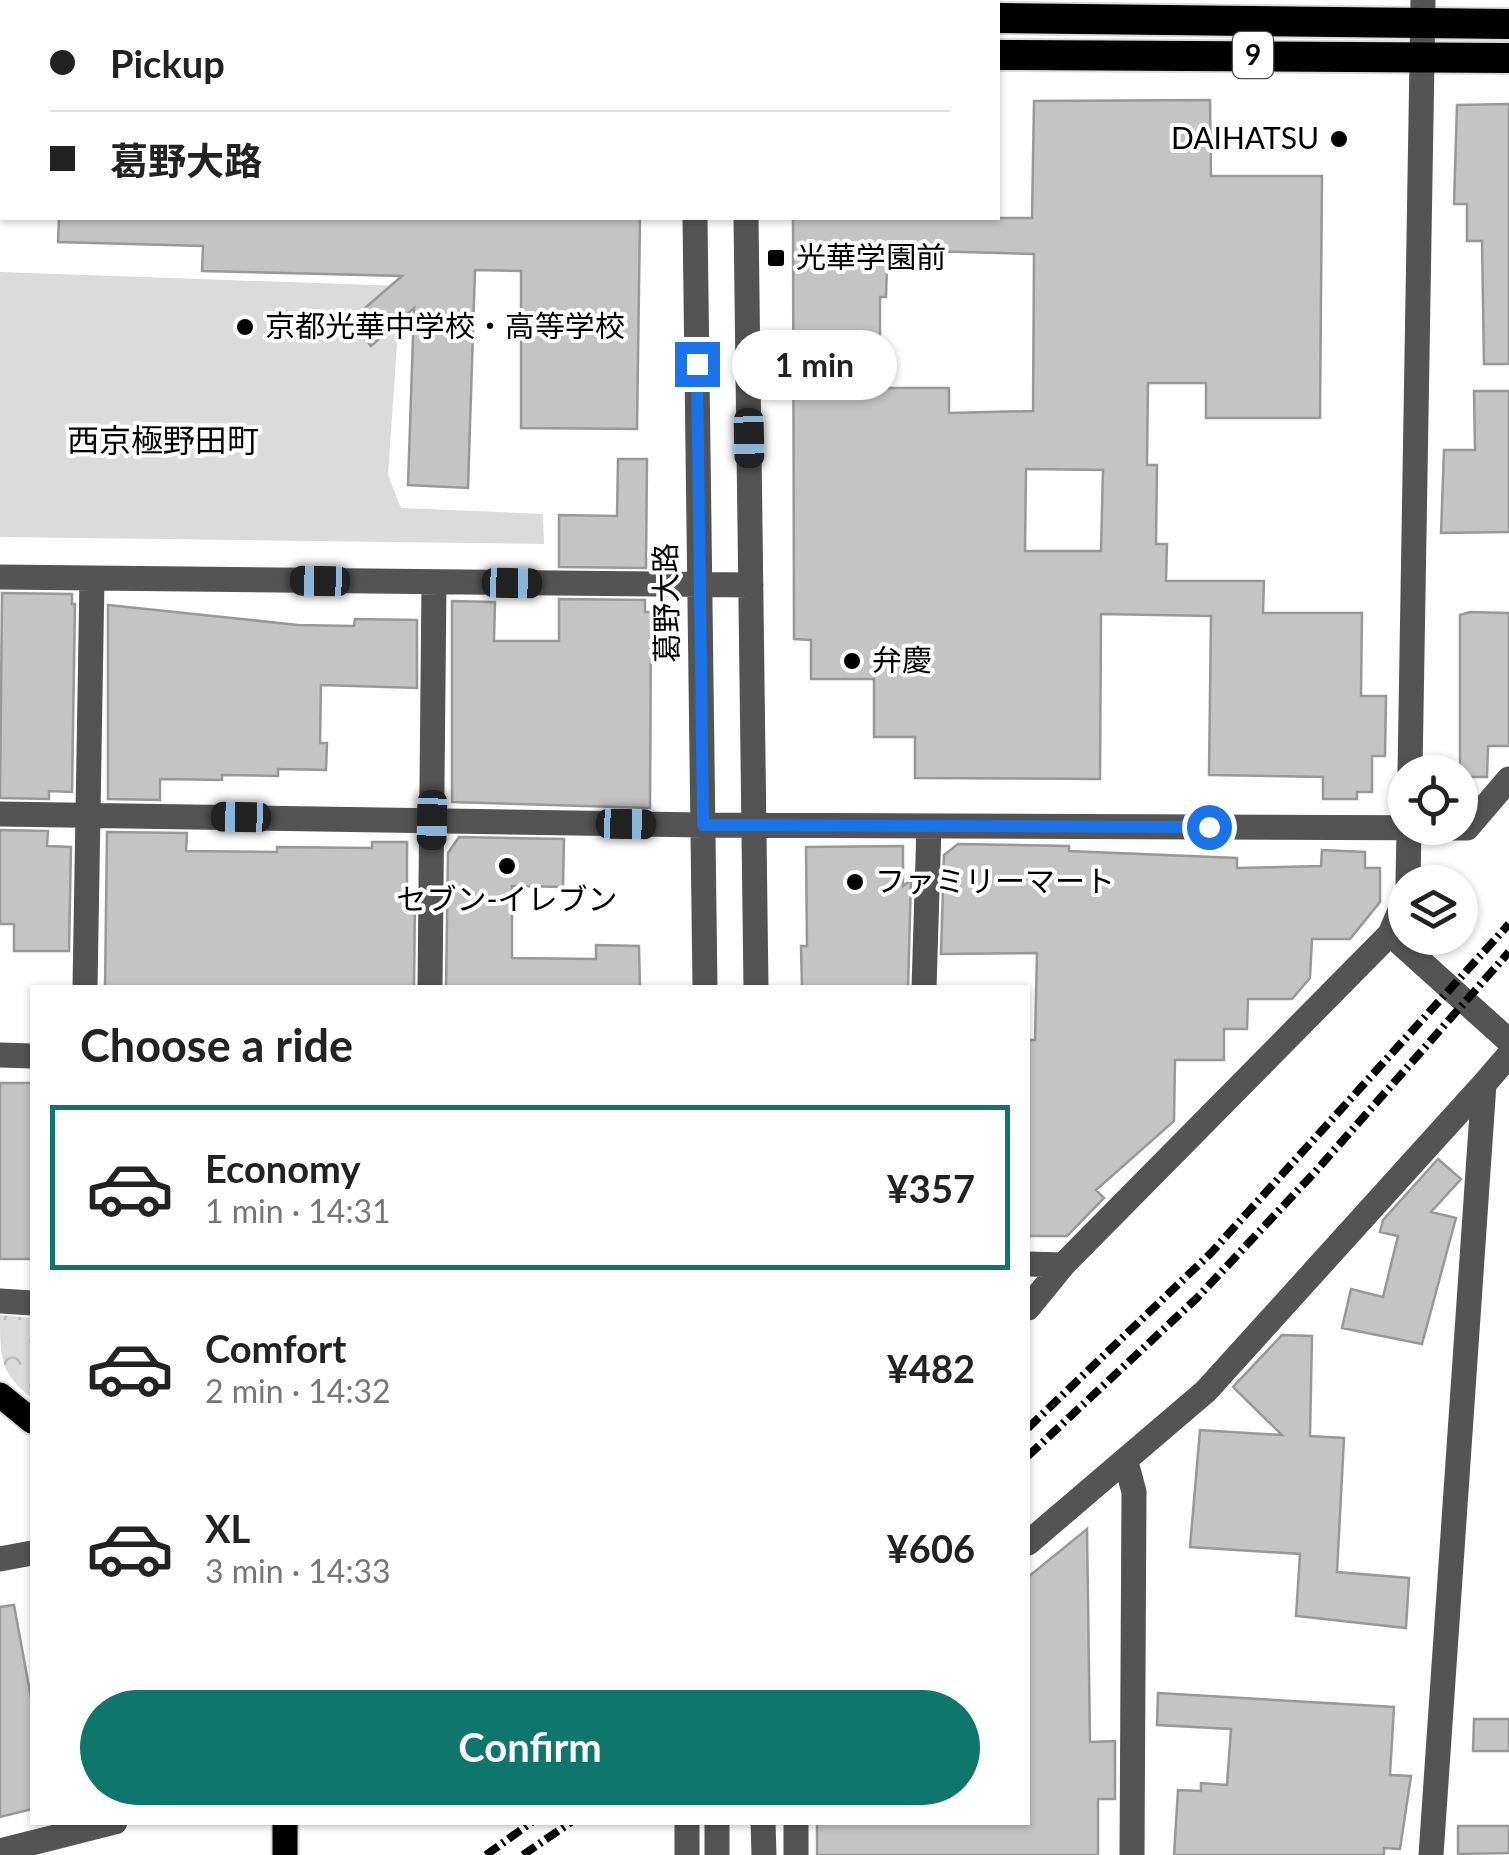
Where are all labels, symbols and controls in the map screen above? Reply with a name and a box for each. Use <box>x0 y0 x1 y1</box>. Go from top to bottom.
road number: 9 <box>1233 32 1273 78</box>
text: Pickup <box>110 40 225 86</box>
place label: DAIHATSU <box>1171 119 1319 155</box>
marker: DAIHATSU <box>1328 128 1350 150</box>
text: 葛野大路 <box>110 137 262 183</box>
place label: 光華学園前 <box>796 238 946 274</box>
marker: 光華学園前 <box>765 247 787 269</box>
place label: 京都光華中学校・高等学校 <box>265 307 625 343</box>
marker: 京都光華中学校・高等学校 <box>234 316 256 338</box>
callout: 1 min <box>732 329 897 399</box>
route end <box>675 342 720 387</box>
text: 1 min <box>775 345 854 384</box>
car <box>733 408 765 468</box>
district label: 西京極野田町 <box>67 420 259 459</box>
street label: 葛野大路 <box>646 543 684 663</box>
car <box>290 565 350 597</box>
car <box>482 567 542 599</box>
place label: 弁慶 <box>872 641 932 677</box>
marker: 弁慶 <box>841 650 863 672</box>
map controls <box>1388 755 1478 955</box>
button: locate <box>1388 755 1478 845</box>
car <box>416 790 448 850</box>
car <box>211 801 271 833</box>
route start <box>1187 805 1232 850</box>
car <box>596 808 656 840</box>
marker: セブン-イレブン <box>496 855 518 877</box>
place label: ファミリーマート <box>875 862 1115 898</box>
button: layers <box>1388 865 1478 955</box>
marker: ファミリーマート <box>844 871 866 893</box>
place label: セブン-イレブン <box>396 880 618 916</box>
text: Choose a ride <box>80 1018 353 1072</box>
icon: car <box>85 1143 175 1233</box>
text: Economy <box>205 1145 360 1191</box>
text: ¥357 <box>887 1165 975 1211</box>
text: 1 min · 14:31 <box>205 1191 391 1230</box>
icon: car <box>85 1323 175 1413</box>
text: Comfort <box>205 1325 346 1371</box>
text: ¥482 <box>887 1345 975 1391</box>
text: 2 min · 14:32 <box>205 1371 391 1410</box>
icon: car <box>85 1503 175 1593</box>
text: XL <box>205 1505 250 1551</box>
text: ¥606 <box>887 1525 975 1571</box>
text: 3 min · 14:33 <box>205 1551 391 1590</box>
button: Confirm <box>80 1690 980 1805</box>

